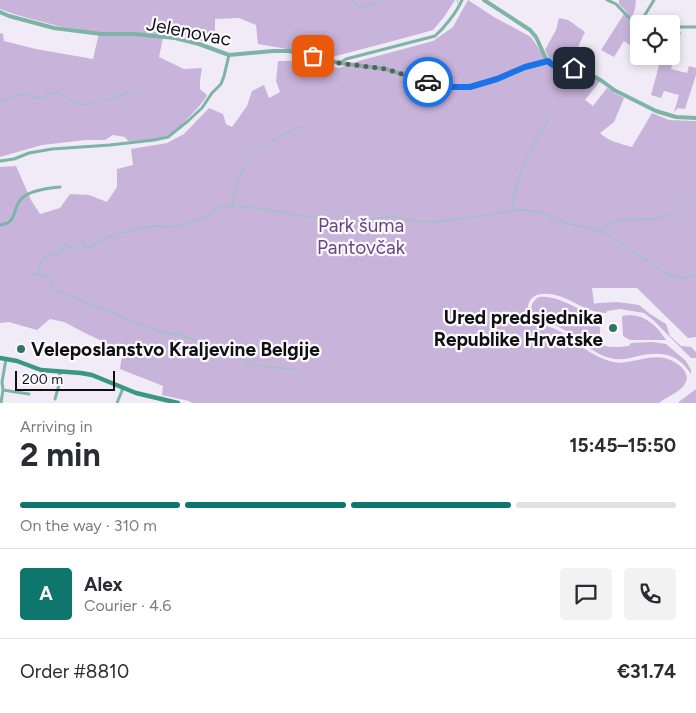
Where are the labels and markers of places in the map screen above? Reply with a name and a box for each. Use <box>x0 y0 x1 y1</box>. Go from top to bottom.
pin <box>292 35 334 77</box>
pin <box>553 47 595 89</box>
place label: Ured predsjednika Republike Hrvatske <box>434 306 603 351</box>
marker: Ured predsjednika Republike Hrvatske <box>607 322 619 334</box>
place label: Veleposlanstvo Kraljevine Belgije <box>31 338 320 361</box>
marker: Veleposlanstvo Kraljevine Belgije <box>15 343 27 355</box>

